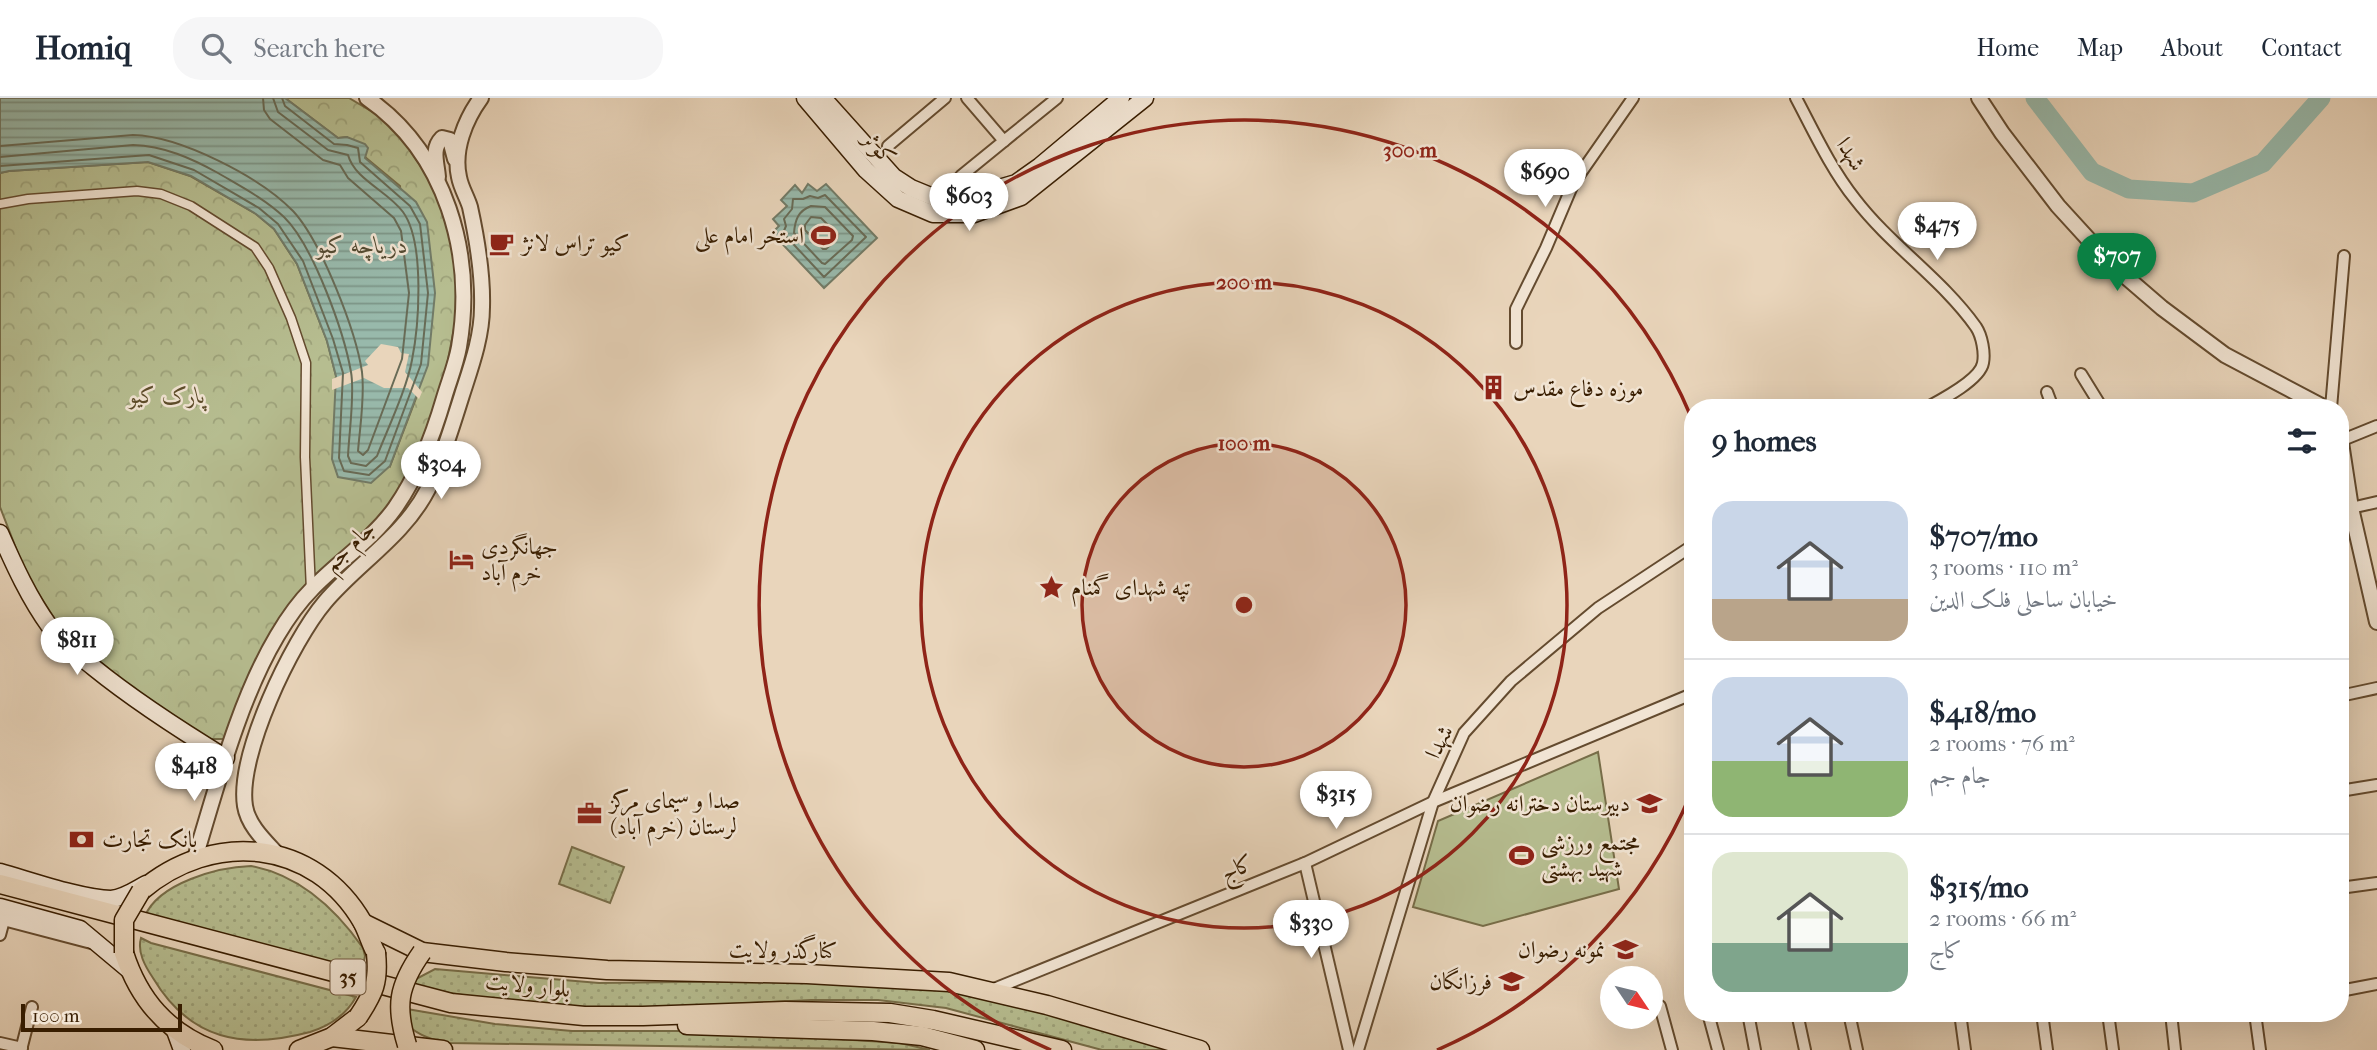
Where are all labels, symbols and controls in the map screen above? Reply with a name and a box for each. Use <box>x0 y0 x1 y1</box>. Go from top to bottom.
search box <box>173 17 663 80</box>
text: Homiq <box>35 29 131 68</box>
icon: search <box>197 29 235 67</box>
text: Search here <box>253 33 385 64</box>
text: Home <box>1977 34 2039 62</box>
text: Map <box>2077 34 2123 62</box>
text: About <box>2161 34 2223 62</box>
text: Contact <box>2261 34 2342 62</box>
street label: کوثر <box>854 124 901 171</box>
street label: شهدا <box>1830 132 1872 176</box>
text: 300 m <box>1383 138 1437 162</box>
pin: $690 <box>1504 150 1586 209</box>
text: $690 <box>1520 158 1570 185</box>
pin: $603 <box>928 174 1010 233</box>
text: $603 <box>945 182 993 209</box>
pin: $475 <box>1896 202 1978 262</box>
text: $475 <box>1914 211 1960 238</box>
sports icon: استخر امام علی <box>810 221 838 249</box>
place label: استخر امام علی <box>695 222 804 255</box>
cafe icon: کیو تراس لانژ <box>488 229 516 257</box>
place label: کیو تراس لانژ <box>520 230 630 258</box>
water label: دریاچه کیو <box>315 231 408 262</box>
pin: $707 <box>2076 234 2158 293</box>
text: $707 <box>2093 242 2141 269</box>
text: 200 m <box>1216 270 1273 294</box>
building icon: موزه دفاع مقدس <box>1479 374 1507 402</box>
place label: موزه دفاع مقدس <box>1513 375 1644 408</box>
park label: پارک کیو <box>128 382 207 412</box>
icon: filters <box>2283 422 2321 460</box>
text: 9 homes <box>1712 424 1817 459</box>
text: 100 m <box>1218 431 1271 455</box>
pin: $304 <box>400 442 482 501</box>
text: $304 <box>417 450 465 477</box>
street label: جام جم <box>317 515 386 583</box>
text: $707/mo <box>1929 519 2038 554</box>
icon: home <box>1768 529 1852 613</box>
place label: جهانگردى خرم آباد <box>481 533 558 592</box>
hotel icon: جهانگردى خرم آباد <box>447 545 475 573</box>
text: 3 rooms · 110 m² <box>1929 554 2078 581</box>
place icon: تپه شهدای گمنام <box>1037 573 1065 601</box>
place label: تپه شهدای گمنام <box>1071 573 1191 607</box>
text: خیابان ساحلی فلک الدین <box>1929 586 2117 613</box>
centre of rings <box>1232 593 1256 617</box>
pin: $811 <box>36 618 118 677</box>
text: $811 <box>57 626 97 653</box>
text: $418/mo <box>1929 695 2036 730</box>
icon: home <box>1768 705 1852 789</box>
street label: شهدا <box>1419 721 1460 764</box>
text: 2 rooms · 76 m² <box>1929 730 2075 757</box>
pin: $418 <box>153 744 235 803</box>
text: $418 <box>171 752 217 779</box>
text: جام جم <box>1929 762 1991 789</box>
pin: $315 <box>1295 772 1377 831</box>
text: $315 <box>1316 780 1356 807</box>
place label: صدا و سیمای مرکز لرستان (خرم آباد) <box>608 787 740 846</box>
school or university icon: دبیرستان دخترانه رضوان <box>1636 789 1664 817</box>
place label: دبیرستان دخترانه رضوان <box>1449 790 1630 818</box>
office icon: صدا و سیمای مرکز لرستان (خرم آباد) <box>576 799 604 827</box>
bank icon: بانک تجارت <box>68 825 96 853</box>
place label: بانک تجارت <box>102 826 197 853</box>
place label: مجتمع ورزشی شهید بهشتی <box>1541 829 1640 884</box>
sports icon: مجتمع ورزشی شهید بهشتی <box>1507 841 1535 869</box>
street label: کاج <box>1217 849 1260 893</box>
text: $315/mo <box>1929 870 2029 905</box>
icon: home <box>1768 880 1852 964</box>
pin: $330 <box>1270 900 1352 960</box>
text: 2 rooms · 66 m² <box>1929 905 2076 932</box>
text: $330 <box>1289 909 1333 936</box>
street label: کنارگذر ولایت <box>729 933 837 965</box>
school or university icon: نمونه رضوان <box>1611 935 1639 963</box>
place label: نمونه رضوان <box>1518 936 1605 964</box>
text: کاج <box>1929 937 1962 964</box>
road number: 35 <box>330 960 366 994</box>
north arrow <box>1600 966 1662 1029</box>
map controls <box>1600 966 1663 1029</box>
street label: بلوار ولایت <box>484 967 572 1004</box>
place label: فرزانگان <box>1429 967 1492 996</box>
school or university icon: فرزانگان <box>1498 967 1526 995</box>
scale bar <box>21 1001 182 1033</box>
text: 100 m <box>32 1005 80 1027</box>

